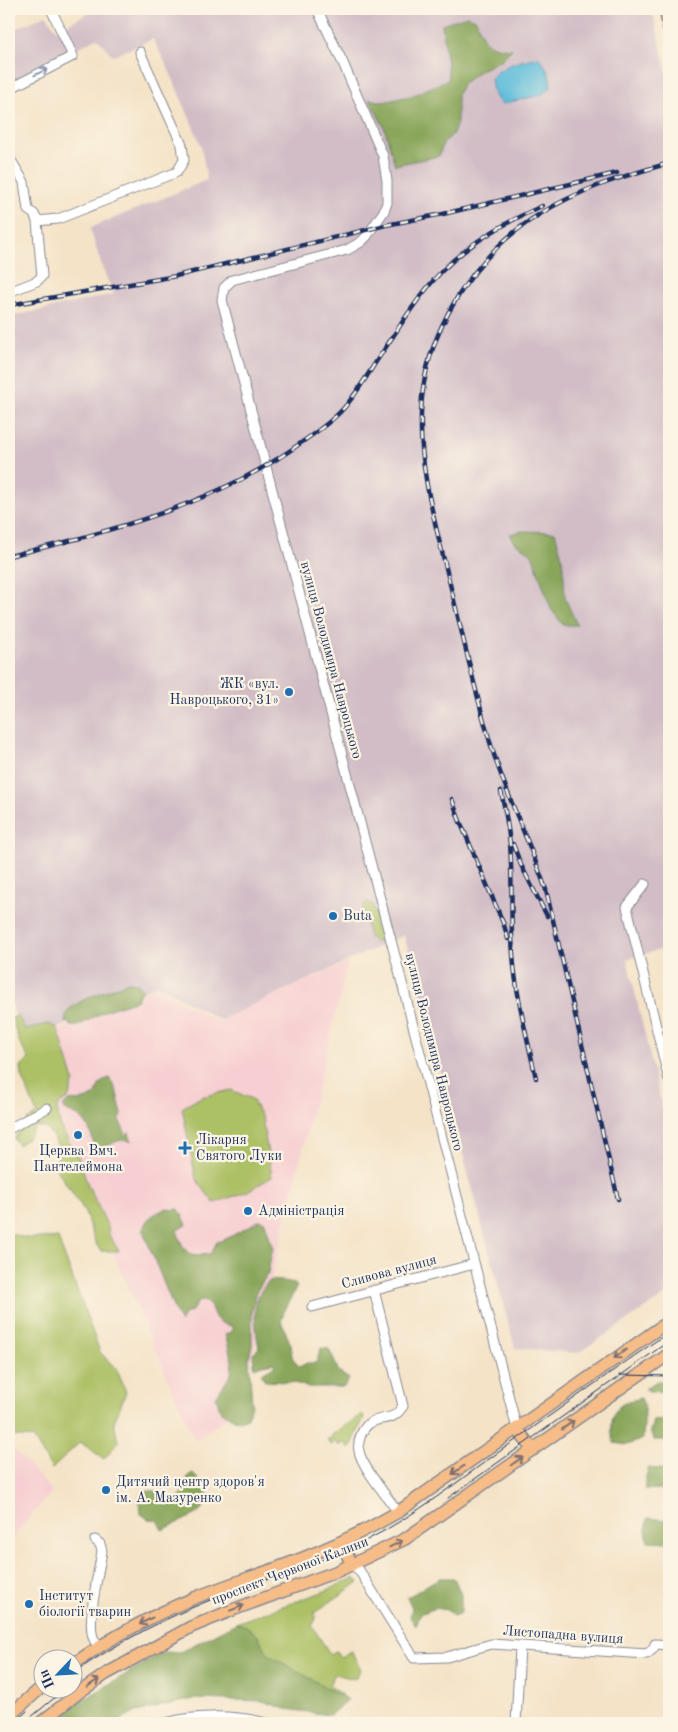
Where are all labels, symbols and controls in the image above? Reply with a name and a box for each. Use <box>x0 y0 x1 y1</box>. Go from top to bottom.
one-way arrow <box>33 67 48 76</box>
street label: вулиця Володимира Навроцького <box>298 560 364 760</box>
place label: ЖК «вул. Навроцького, 31» <box>170 677 279 707</box>
marker: ЖК «вул. Навроцького, 31» <box>283 686 295 698</box>
place label: Buta <box>343 909 372 923</box>
marker: Buta <box>327 910 339 922</box>
street label: вулиця Володимира Навроцького <box>403 951 465 1153</box>
marker: Церква Вмч. Пантелеймона <box>72 1129 84 1141</box>
place label: Лікарня Святого Луки <box>196 1133 282 1163</box>
marker: Лікарня Святого Луки <box>178 1141 192 1155</box>
place label: Церква Вмч. Пантелеймона <box>33 1144 123 1174</box>
place label: Адміністрація <box>258 1204 344 1218</box>
marker: Адміністрація <box>242 1205 254 1217</box>
street label: Сливова вулиця <box>340 1253 438 1291</box>
one-way arrow <box>613 1349 627 1359</box>
one-way arrow <box>561 1420 575 1430</box>
one-way arrow <box>510 1456 524 1466</box>
one-way arrow <box>451 1465 465 1475</box>
place label: Дитячий центр здоров'я ім. А. Мазуренко <box>116 1475 265 1505</box>
marker: Дитячий центр здоров'я ім. А. Мазуренко <box>100 1484 112 1496</box>
street label: проспект Червоної Калини <box>210 1535 370 1607</box>
one-way arrow <box>388 1539 403 1549</box>
place label: Інститут біології тварин <box>39 1589 131 1619</box>
marker: Інститут біології тварин <box>23 1598 35 1610</box>
one-way arrow <box>228 1603 244 1612</box>
one-way arrow <box>139 1617 154 1627</box>
street label: Листопадна вулиця <box>502 1624 624 1646</box>
north arrow <box>32 1650 82 1700</box>
text: Пн <box>37 1667 58 1691</box>
one-way arrow <box>86 1678 100 1688</box>

